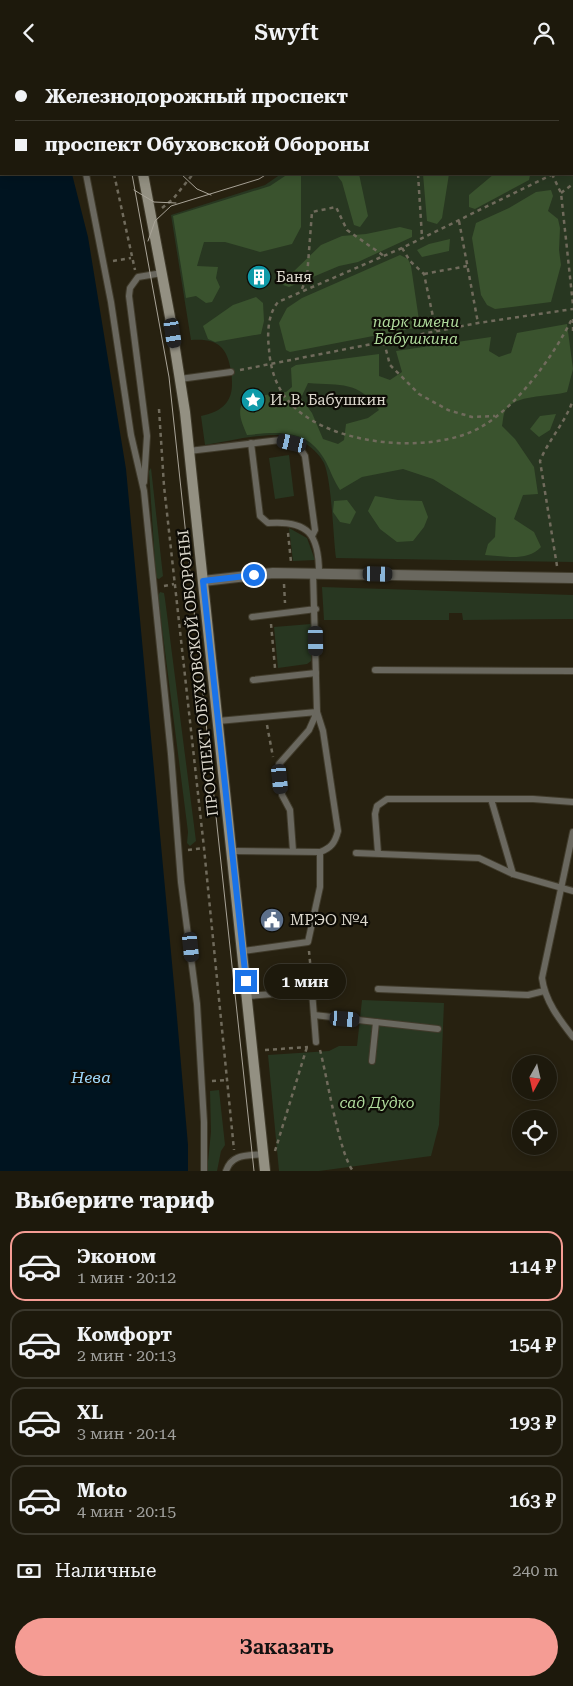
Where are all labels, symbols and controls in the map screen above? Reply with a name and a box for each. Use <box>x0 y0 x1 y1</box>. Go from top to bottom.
icon: back <box>15 19 43 47</box>
icon: person <box>530 19 558 47</box>
text: Swyft <box>254 20 319 45</box>
text: Железнодорожный проспект <box>45 85 348 108</box>
text: проспект Обуховской Обороны <box>45 133 369 156</box>
building icon: Баня <box>246 264 272 290</box>
place label: Баня <box>276 268 312 286</box>
park label: парк имени Бабушкина <box>373 313 459 348</box>
car <box>163 317 182 349</box>
place icon: И. В. Бабушкин <box>240 387 266 413</box>
place label: И. В. Бабушкин <box>270 391 386 409</box>
car <box>275 432 308 454</box>
street label: ПРОСПЕКТ ОБУХОВСКОЙ ОБОРОНЫ <box>174 529 222 817</box>
route start <box>243 564 265 586</box>
car <box>362 566 393 582</box>
car <box>308 626 323 656</box>
car <box>270 763 289 795</box>
public building icon: МРЭО №4 <box>259 907 285 933</box>
place label: МРЭО №4 <box>290 911 369 929</box>
car <box>181 931 200 963</box>
callout: 1 мин <box>264 963 346 999</box>
route end <box>235 970 257 992</box>
text: 1 мин <box>281 972 329 991</box>
car <box>329 1010 360 1028</box>
north arrow <box>512 1055 558 1100</box>
map controls <box>512 1055 557 1155</box>
water label: Нева <box>70 1068 111 1087</box>
park label: сад Дудко <box>340 1094 415 1112</box>
button: locate <box>512 1110 557 1155</box>
text: Выберите тариф <box>15 1188 214 1213</box>
icon: car <box>17 1244 62 1289</box>
text: Эконом <box>77 1245 156 1268</box>
text: 114 ₽ <box>509 1255 556 1278</box>
text: 1 мин · 20:12 <box>77 1268 176 1287</box>
icon: car <box>17 1322 62 1367</box>
text: Комфорт <box>77 1323 172 1346</box>
text: 154 ₽ <box>509 1333 556 1356</box>
text: 2 мин · 20:13 <box>77 1346 176 1365</box>
icon: car <box>17 1400 62 1445</box>
text: XL <box>77 1401 103 1424</box>
text: 193 ₽ <box>509 1411 556 1434</box>
text: 3 мин · 20:14 <box>77 1424 176 1443</box>
icon: car <box>17 1478 62 1523</box>
text: Moto <box>77 1479 127 1502</box>
text: 163 ₽ <box>509 1489 556 1512</box>
text: 4 мин · 20:15 <box>77 1502 176 1521</box>
icon: cash <box>15 1557 43 1585</box>
text: Наличные <box>55 1559 156 1582</box>
text: 240 m <box>512 1561 558 1580</box>
button: Заказать <box>15 1618 558 1676</box>

